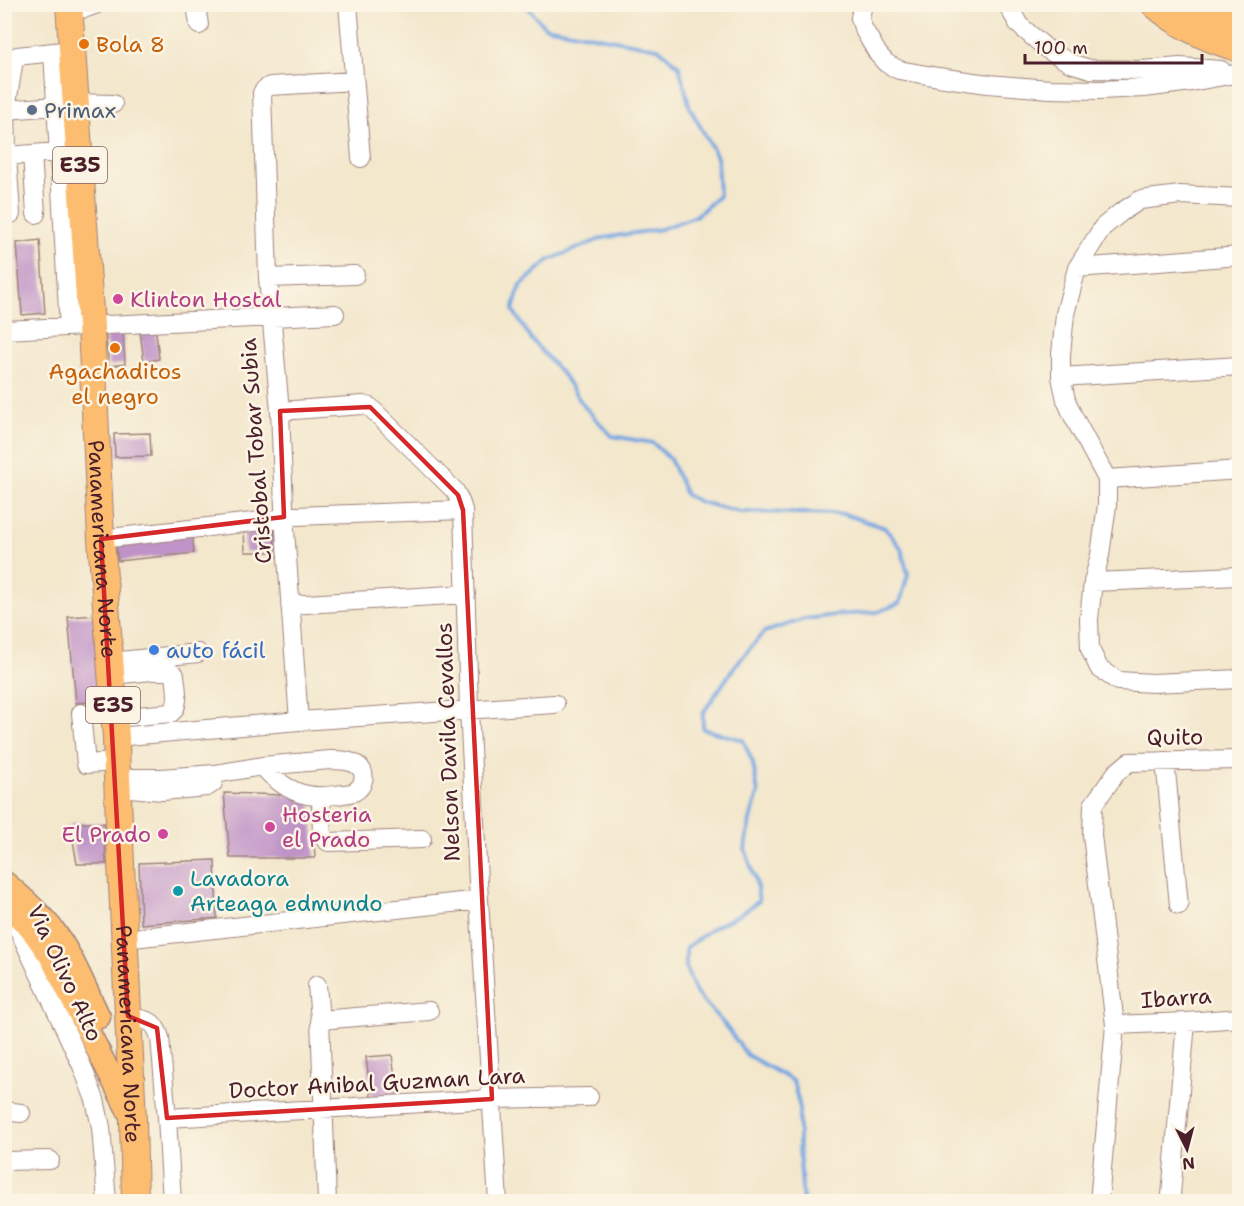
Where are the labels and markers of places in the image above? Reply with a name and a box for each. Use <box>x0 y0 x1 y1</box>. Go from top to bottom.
place label: Bola 8 <box>96 30 165 59</box>
marker: Bola 8 <box>77 37 91 51</box>
place label: Primax <box>44 96 116 125</box>
marker: Primax <box>25 103 39 117</box>
place label: Klinton Hostal <box>130 285 282 314</box>
marker: Klinton Hostal <box>111 292 125 306</box>
marker: Agachaditos el negro <box>108 341 122 355</box>
place label: Agachaditos el negro <box>48 357 182 411</box>
place label: auto fácil <box>166 636 266 665</box>
marker: auto fácil <box>147 643 161 657</box>
place label: Hosteria el Prado <box>282 800 372 854</box>
place label: El Prado <box>62 820 151 849</box>
marker: Hosteria el Prado <box>263 820 277 834</box>
marker: El Prado <box>156 827 170 841</box>
place label: Lavadora Arteaga edmundo <box>190 864 383 918</box>
marker: Lavadora Arteaga edmundo <box>171 884 185 898</box>

